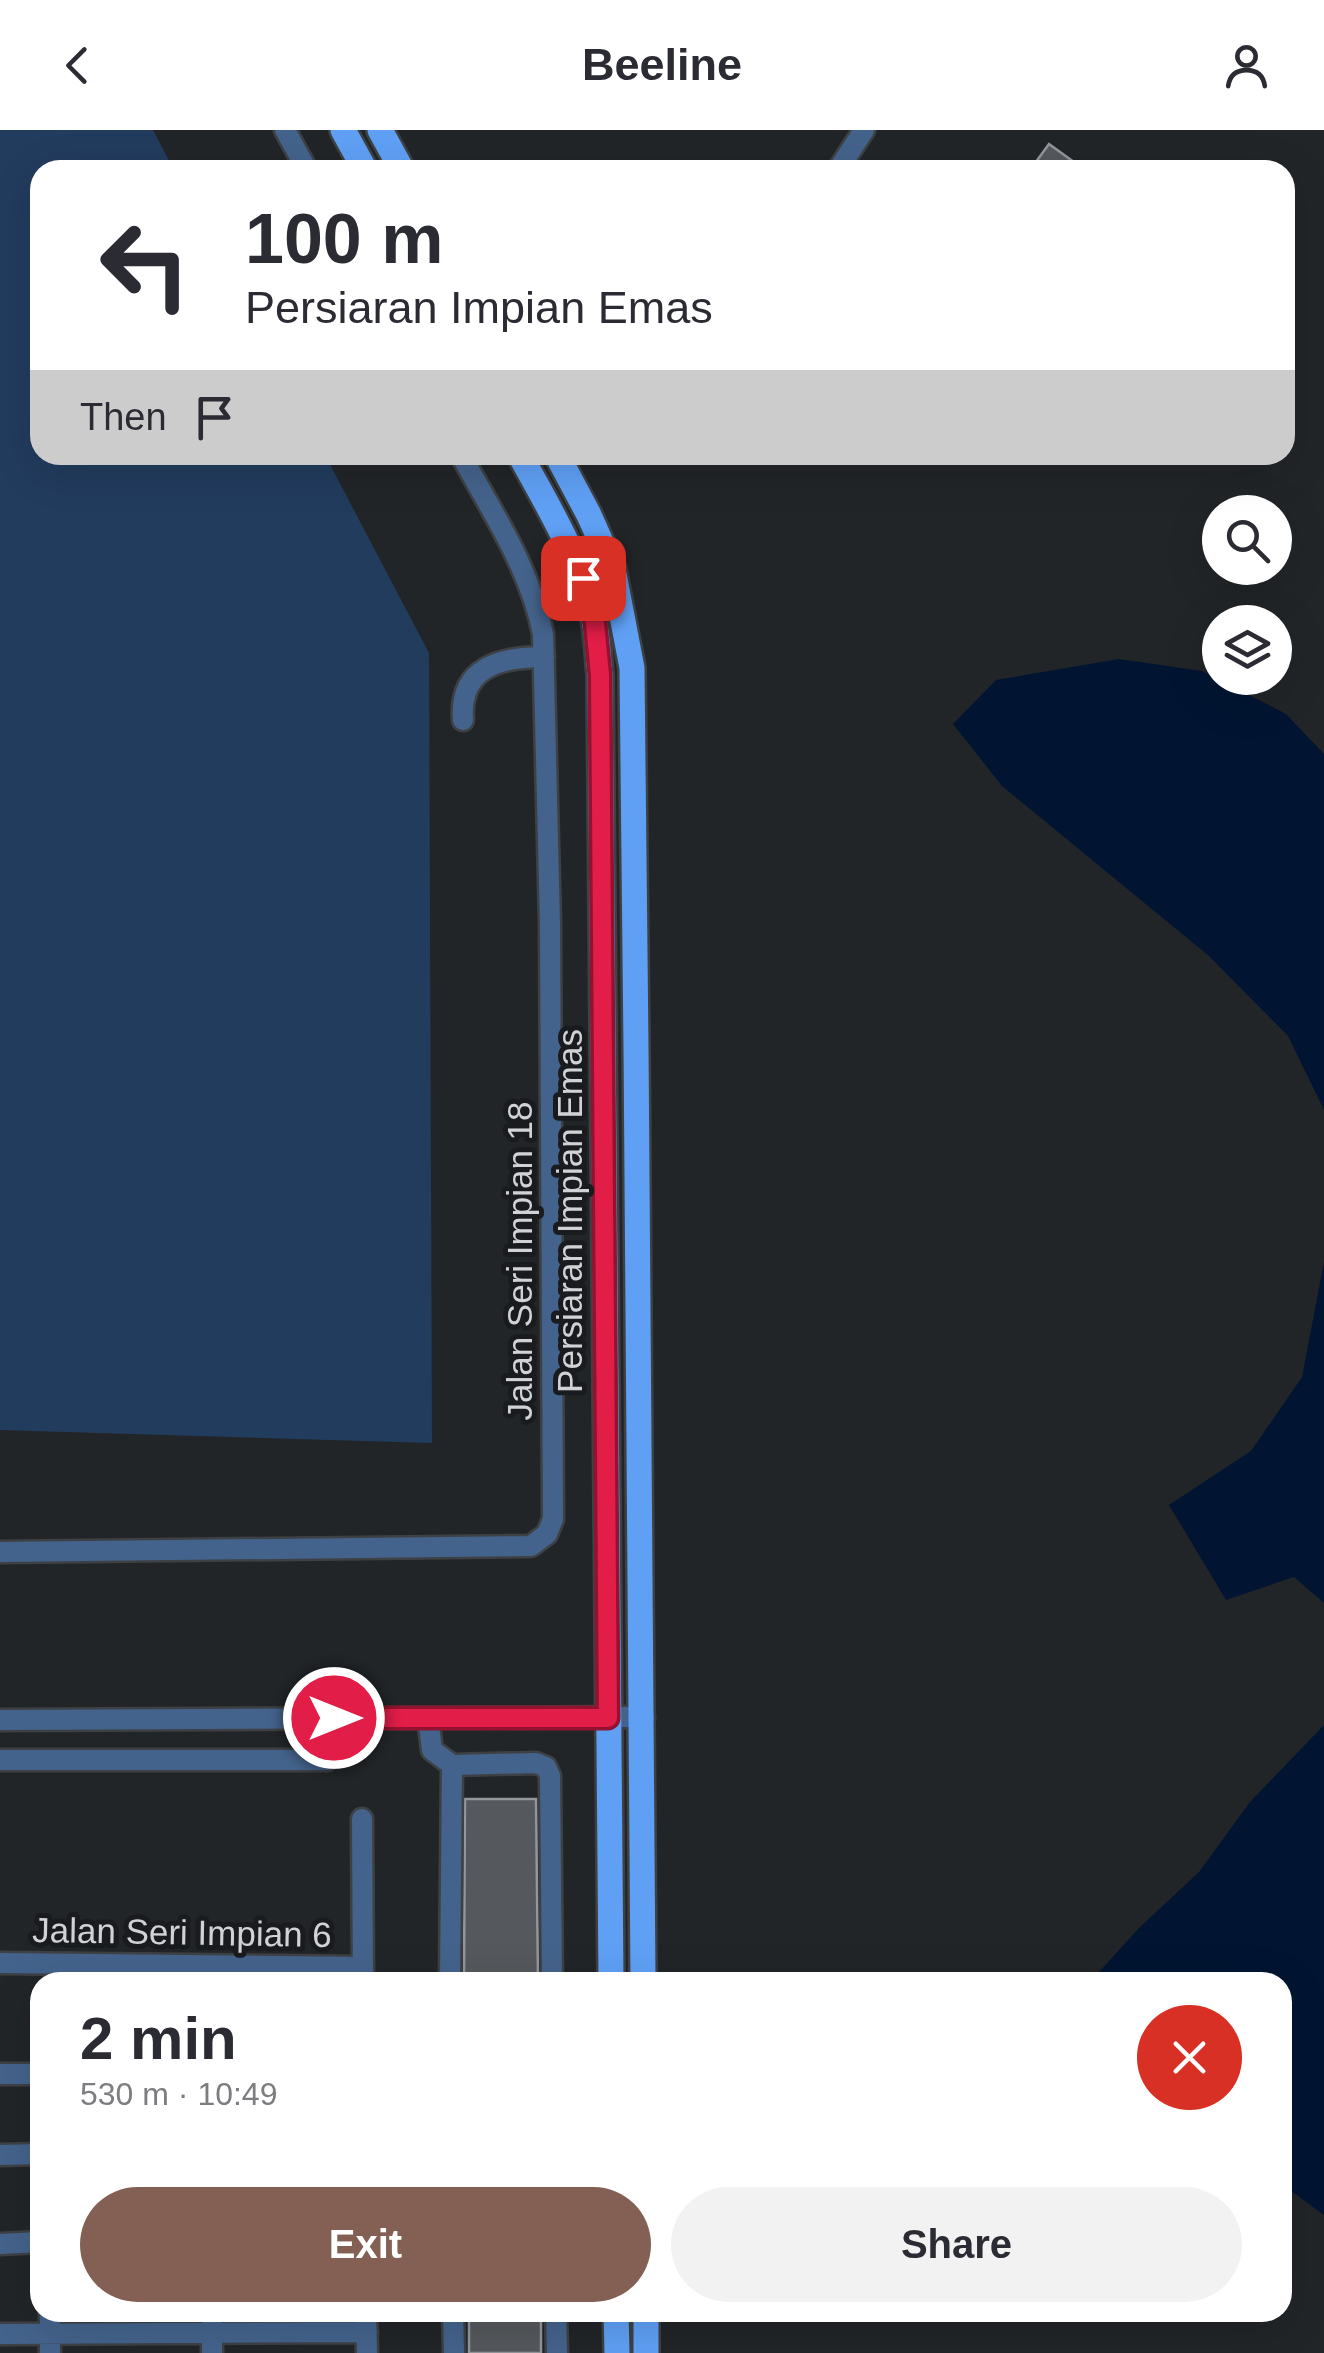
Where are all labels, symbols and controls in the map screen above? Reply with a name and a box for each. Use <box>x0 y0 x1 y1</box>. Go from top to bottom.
icon: back <box>50 38 105 93</box>
icon: person <box>1219 38 1274 93</box>
text: Beeline <box>582 39 742 90</box>
icon: left <box>80 200 210 330</box>
text: 100 m <box>245 200 443 278</box>
text: Persiaran Impian Emas <box>245 282 713 333</box>
icon: arrive <box>187 390 242 445</box>
text: Then <box>80 396 167 438</box>
map controls <box>1202 495 1292 695</box>
button: search <box>1202 495 1292 585</box>
pin <box>541 536 626 621</box>
icon: arrive <box>556 551 611 606</box>
button: layers <box>1202 605 1292 695</box>
street label: Persiaran Impian Emas <box>550 1029 589 1393</box>
street label: Jalan Seri Impian 18 <box>500 1101 539 1421</box>
position arrow <box>282 1666 386 1770</box>
street label: Jalan Seri Impian 6 <box>32 1910 332 1954</box>
text: 2 min <box>80 2005 237 2072</box>
button: close <box>1137 2005 1242 2110</box>
text: 530 m · 10:49 <box>80 2076 277 2112</box>
button: Exit <box>80 2187 651 2302</box>
button: Share <box>671 2187 1242 2302</box>

